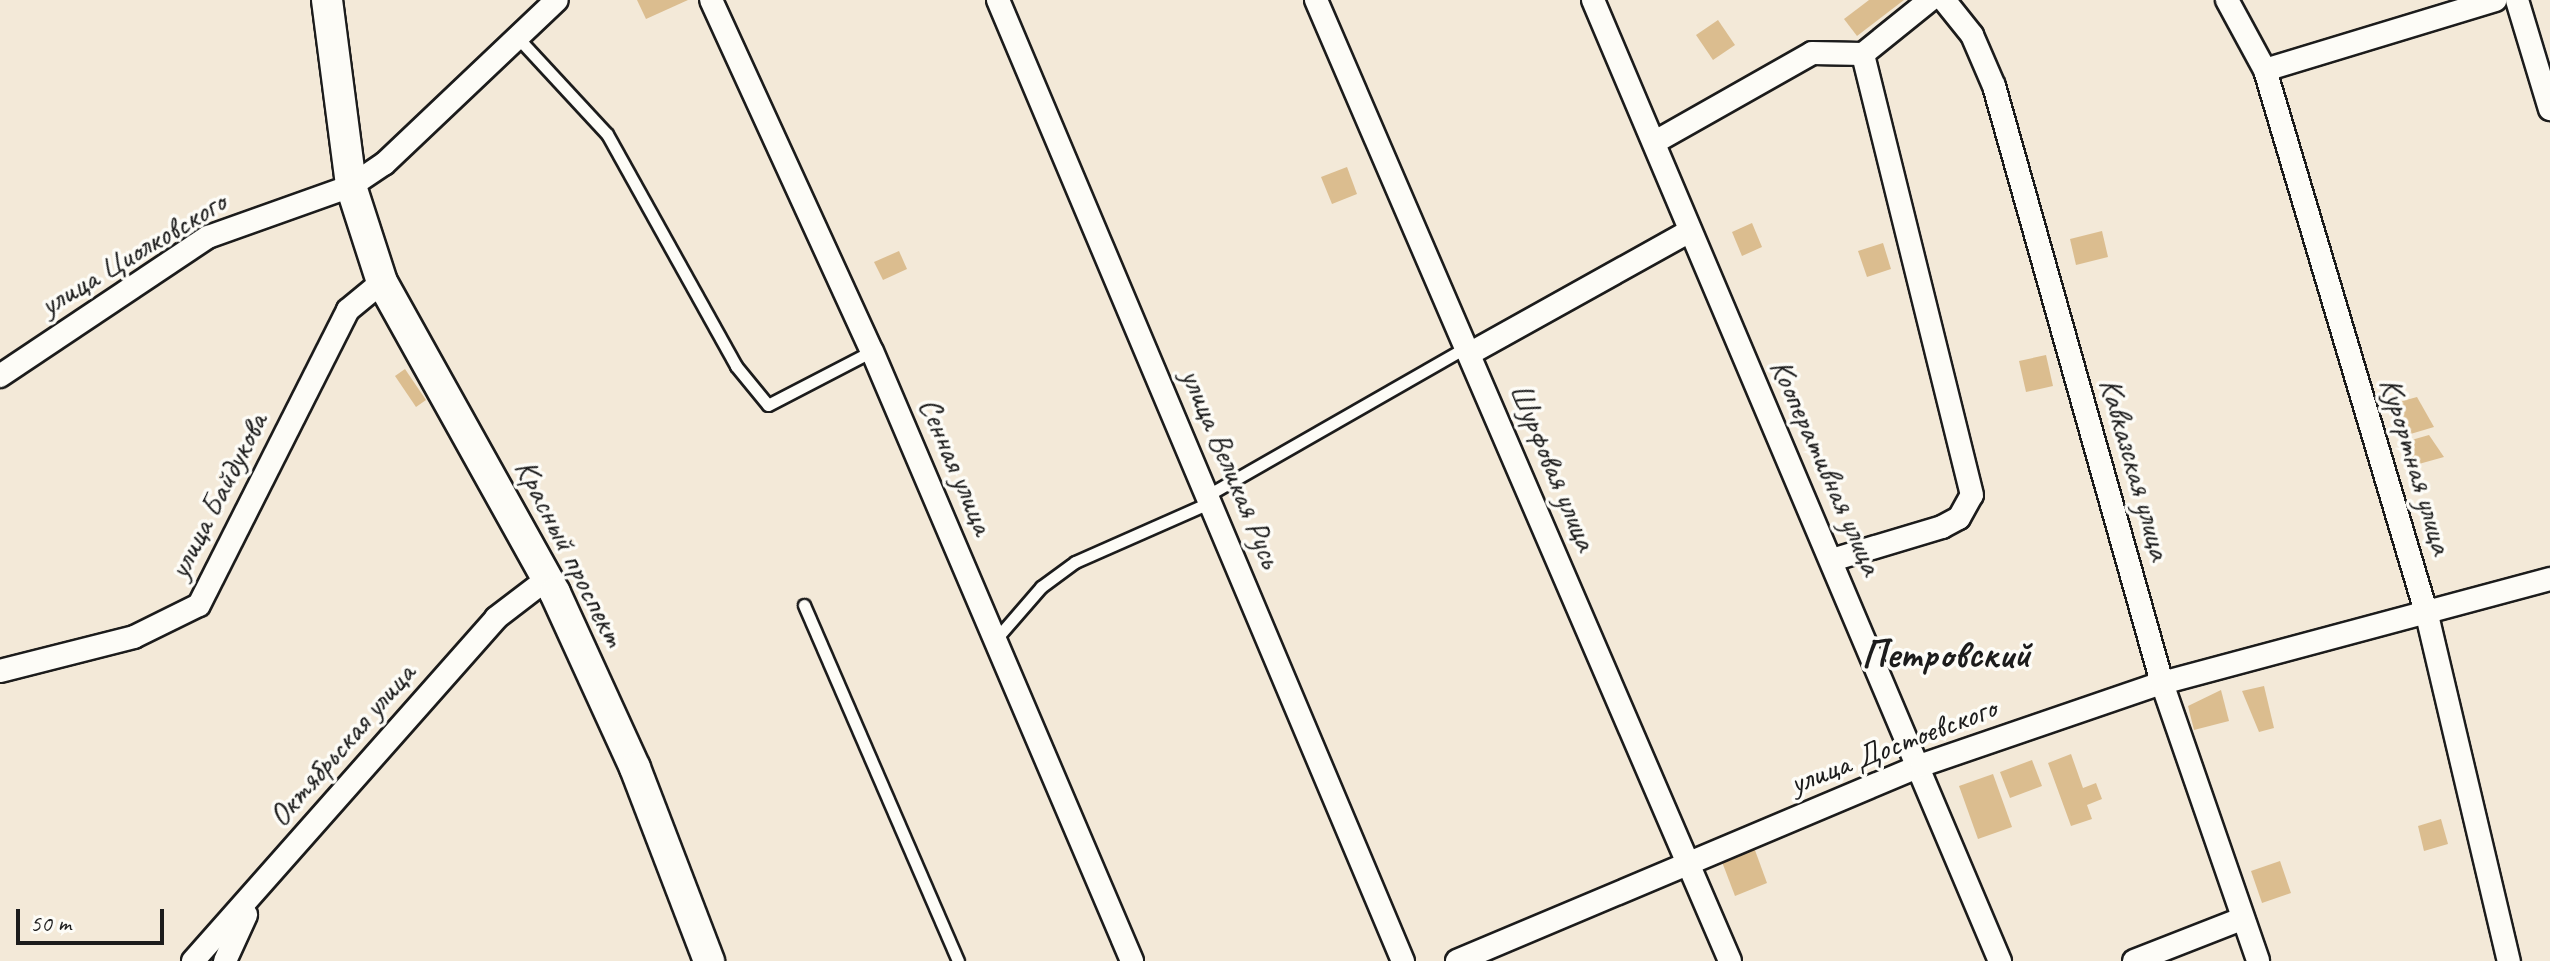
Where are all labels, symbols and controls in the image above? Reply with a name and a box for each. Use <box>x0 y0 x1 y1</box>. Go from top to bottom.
street label: улица Циолковского <box>33 183 233 325</box>
street label: Кооперативная улица <box>1761 353 1891 581</box>
street label: улица Великая Русь <box>1172 363 1290 573</box>
street label: Курортная улица <box>2371 372 2461 560</box>
street label: Кавказская улица <box>2091 373 2179 565</box>
street label: Шурфовая улица <box>1500 377 1606 557</box>
street label: Сенная улица <box>910 392 1002 540</box>
street label: улица Байдукова <box>160 407 276 585</box>
street label: Красный проспект <box>506 453 634 653</box>
district label: Петровский <box>1862 630 2030 678</box>
street label: Октябрьская улица <box>260 655 424 835</box>
street label: улица Достоевского <box>1783 689 2003 803</box>
scale bar <box>20 893 168 943</box>
text: 50 m <box>30 908 71 938</box>

